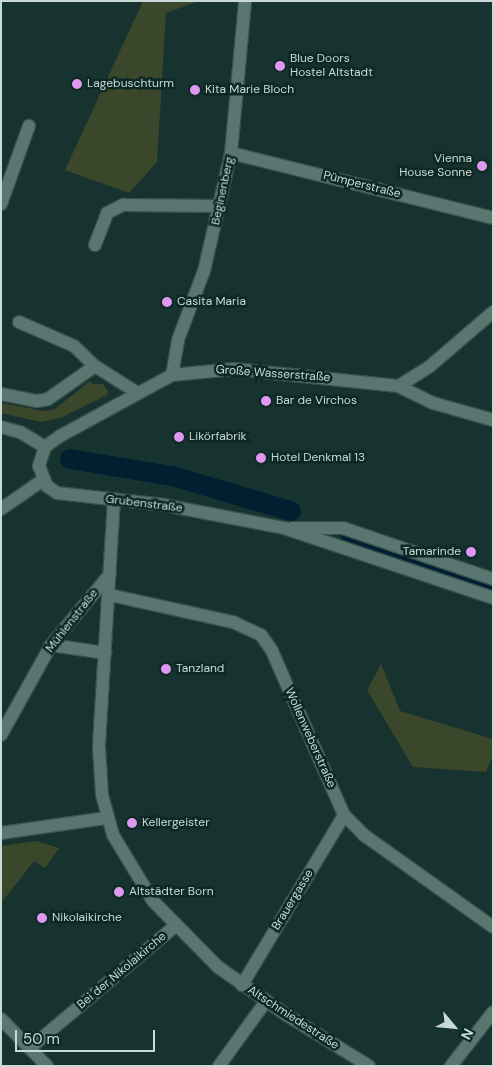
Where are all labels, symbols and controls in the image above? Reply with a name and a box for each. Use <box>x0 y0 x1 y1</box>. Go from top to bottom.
place label: Blue Doors Hostel Altstadt <box>290 52 373 80</box>
marker: Blue Doors Hostel Altstadt <box>274 60 286 72</box>
place label: Lagebuschturm <box>87 77 174 91</box>
marker: Lagebuschturm <box>71 78 83 90</box>
place label: Kita Marie Bloch <box>205 83 294 97</box>
marker: Kita Marie Bloch <box>189 84 201 96</box>
place label: Vienna House Sonne <box>399 152 472 180</box>
street label: Beginenberg <box>209 156 237 226</box>
marker: Vienna House Sonne <box>476 160 488 172</box>
street label: Pümperstraße <box>322 168 402 202</box>
place label: Casita Maria <box>177 295 246 309</box>
marker: Casita Maria <box>161 296 173 308</box>
street label: Große Wasserstraße <box>215 363 331 385</box>
place label: Bar de Virchos <box>276 394 357 408</box>
marker: Bar de Virchos <box>260 395 272 407</box>
place label: Likörfabrik <box>189 430 247 444</box>
marker: Likörfabrik <box>173 431 185 443</box>
place label: Hotel Denkmal 13 <box>271 451 365 465</box>
marker: Hotel Denkmal 13 <box>255 452 267 464</box>
street label: Grubenstraße <box>105 492 183 516</box>
place label: Tamarinde <box>403 545 461 559</box>
marker: Tamarinde <box>465 546 477 558</box>
street label: Mühlenstraße <box>43 587 101 655</box>
place label: Tanzland <box>176 662 224 676</box>
marker: Tanzland <box>160 663 172 675</box>
street label: Wollenweberstraße <box>282 686 338 790</box>
place label: Kellergeister <box>142 816 210 830</box>
marker: Kellergeister <box>126 817 138 829</box>
street label: Brauergasse <box>269 867 317 933</box>
place label: Altstädter Born <box>129 885 214 899</box>
marker: Altstädter Born <box>113 886 125 898</box>
place label: Nikolaikirche <box>52 911 122 925</box>
marker: Nikolaikirche <box>36 912 48 924</box>
street label: Bei der Nikolaikirche <box>75 930 169 1012</box>
street label: Altschmiedestraße <box>245 983 341 1053</box>
north arrow <box>429 1002 479 1052</box>
scale bar <box>18 1020 158 1052</box>
text: N <box>457 1025 478 1043</box>
text: 50 m <box>23 1029 60 1049</box>

